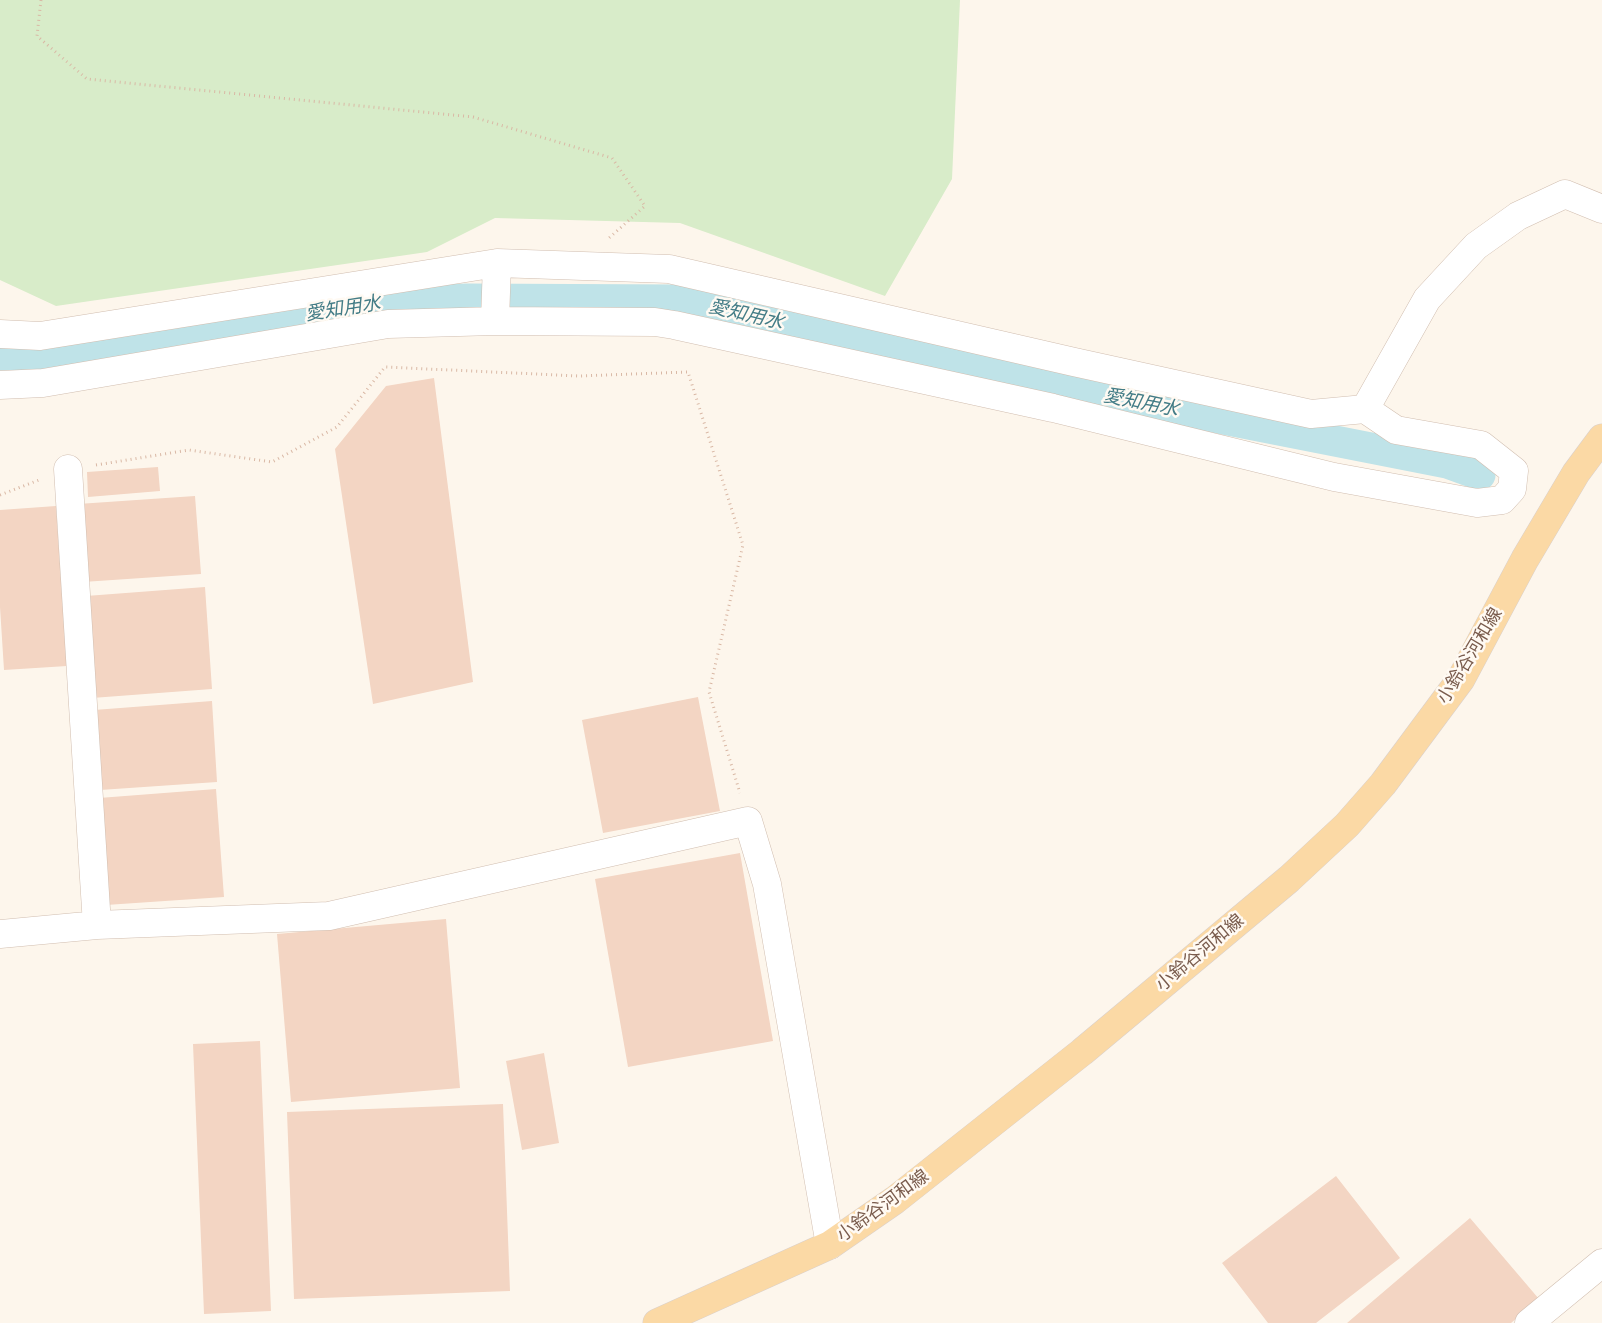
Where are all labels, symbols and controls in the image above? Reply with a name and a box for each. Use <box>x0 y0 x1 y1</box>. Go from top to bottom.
water label: 愛知用水 <box>304 292 382 326</box>
water label: 愛知用水 <box>706 295 786 335</box>
water label: 愛知用水 <box>1102 385 1180 421</box>
street label: 小鈴谷河和線 <box>1433 604 1507 708</box>
street label: 小鈴谷河和線 <box>1152 910 1248 996</box>
street label: 小鈴谷河和線 <box>833 1166 933 1246</box>

